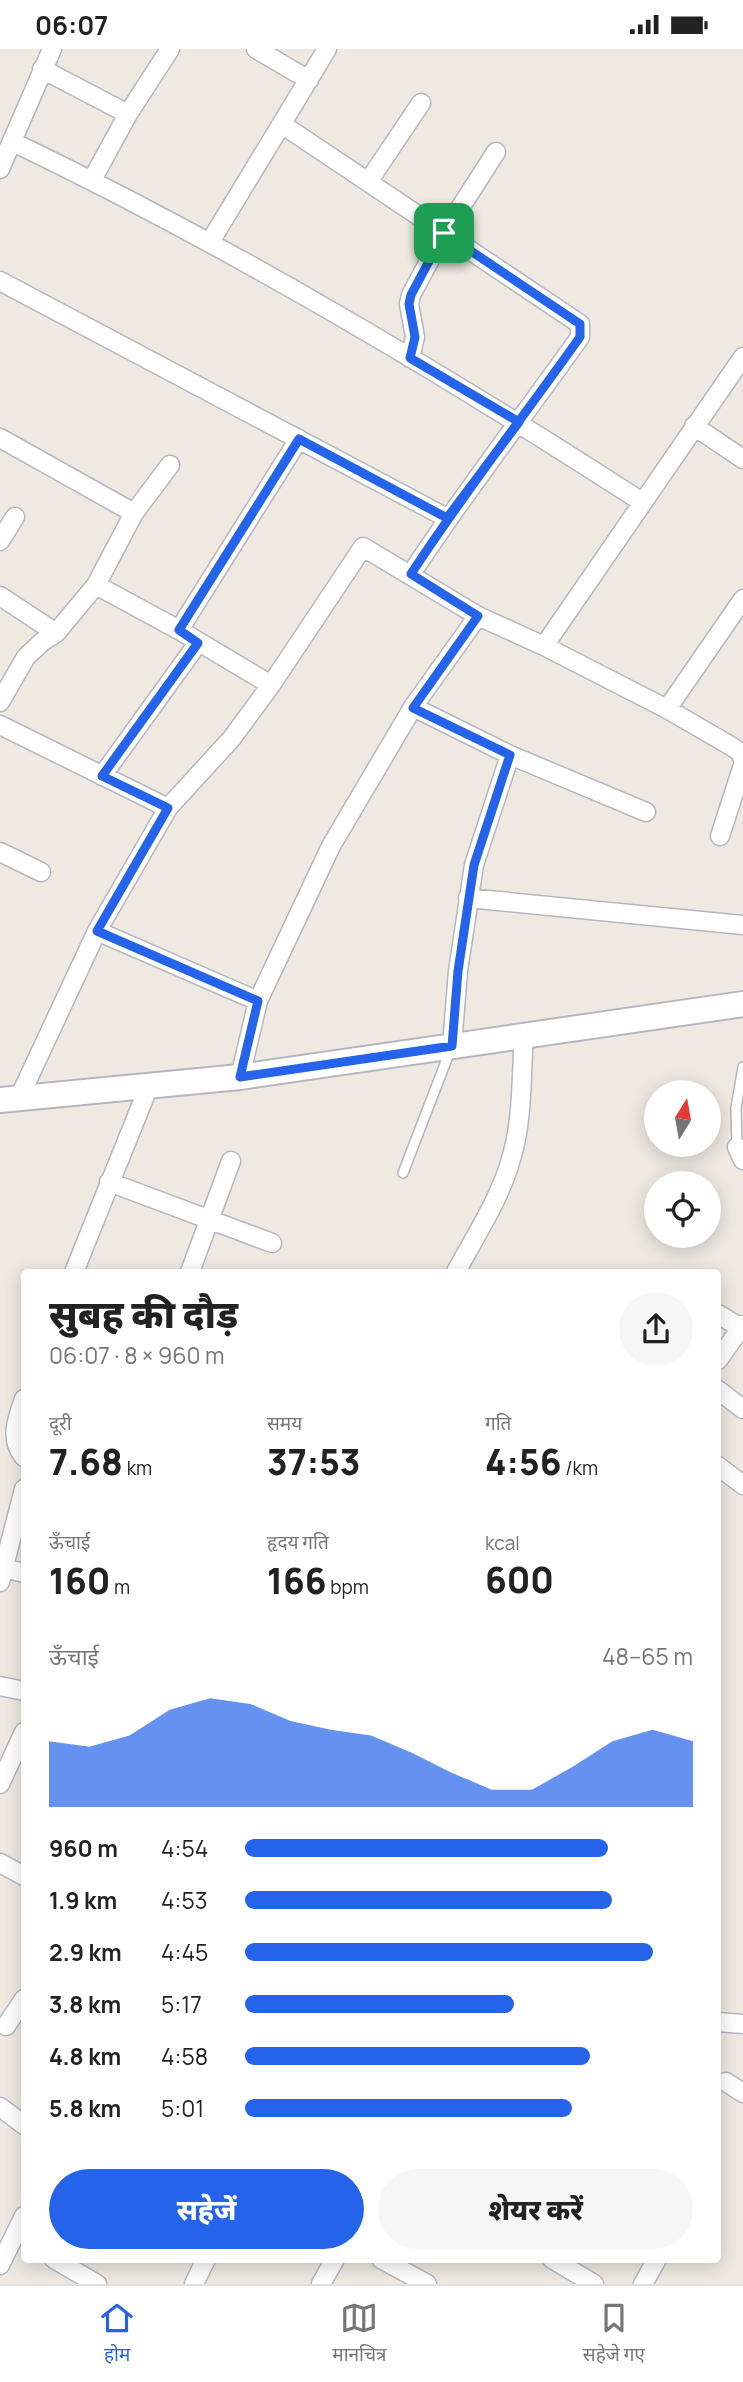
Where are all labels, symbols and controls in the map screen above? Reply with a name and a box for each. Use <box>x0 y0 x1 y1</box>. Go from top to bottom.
text: 06:07 <box>35 7 108 43</box>
pin <box>414 203 474 263</box>
icon: arrive <box>425 214 463 252</box>
north arrow <box>644 1080 721 1157</box>
map controls <box>644 1080 721 1248</box>
button: locate <box>644 1171 721 1248</box>
text: सुबह की दौड़ <box>49 1287 238 1339</box>
button: share <box>619 1292 693 1366</box>
text: 06:07 · 8 × 960 m <box>49 1339 225 1371</box>
text: दूरी <box>49 1410 72 1436</box>
text: समय <box>267 1410 302 1436</box>
text: गति <box>485 1410 511 1436</box>
text: 7.68 <box>49 1438 123 1486</box>
text: 37:53 <box>267 1438 361 1486</box>
text: 4:56 <box>485 1438 561 1486</box>
text: km <box>123 1455 152 1481</box>
text: /km <box>561 1455 598 1481</box>
text: ऊँचाई <box>49 1529 90 1555</box>
text: हृदय गति <box>267 1529 329 1555</box>
text: kcal <box>485 1530 520 1556</box>
text: 600 <box>485 1556 554 1604</box>
text: 160 <box>49 1557 110 1605</box>
text: 166 <box>267 1557 326 1605</box>
text: m <box>110 1574 130 1600</box>
text: bpm <box>326 1574 369 1600</box>
text: ऊँचाई <box>49 1640 99 1672</box>
text: 48–65 m <box>602 1640 693 1672</box>
text: 960 m <box>49 1832 118 1864</box>
text: 4:54 <box>161 1832 208 1864</box>
text: 1.9 km <box>49 1884 117 1916</box>
text: 4:53 <box>161 1884 207 1916</box>
text: 2.9 km <box>49 1936 122 1968</box>
text: 4:45 <box>161 1936 208 1968</box>
text: 3.8 km <box>49 1988 121 2020</box>
text: 5:17 <box>161 1988 202 2020</box>
text: 4.8 km <box>49 2040 121 2072</box>
text: 4:58 <box>161 2040 208 2072</box>
text: 5.8 km <box>49 2092 121 2124</box>
text: 5:01 <box>161 2092 204 2124</box>
button: सहेजें <box>49 2169 364 2249</box>
button: शेयर करें <box>378 2169 693 2249</box>
tab: होम <box>98 2299 136 2369</box>
tab: मानचित्र <box>332 2299 387 2369</box>
tab: सहेजे गए <box>583 2299 645 2369</box>

